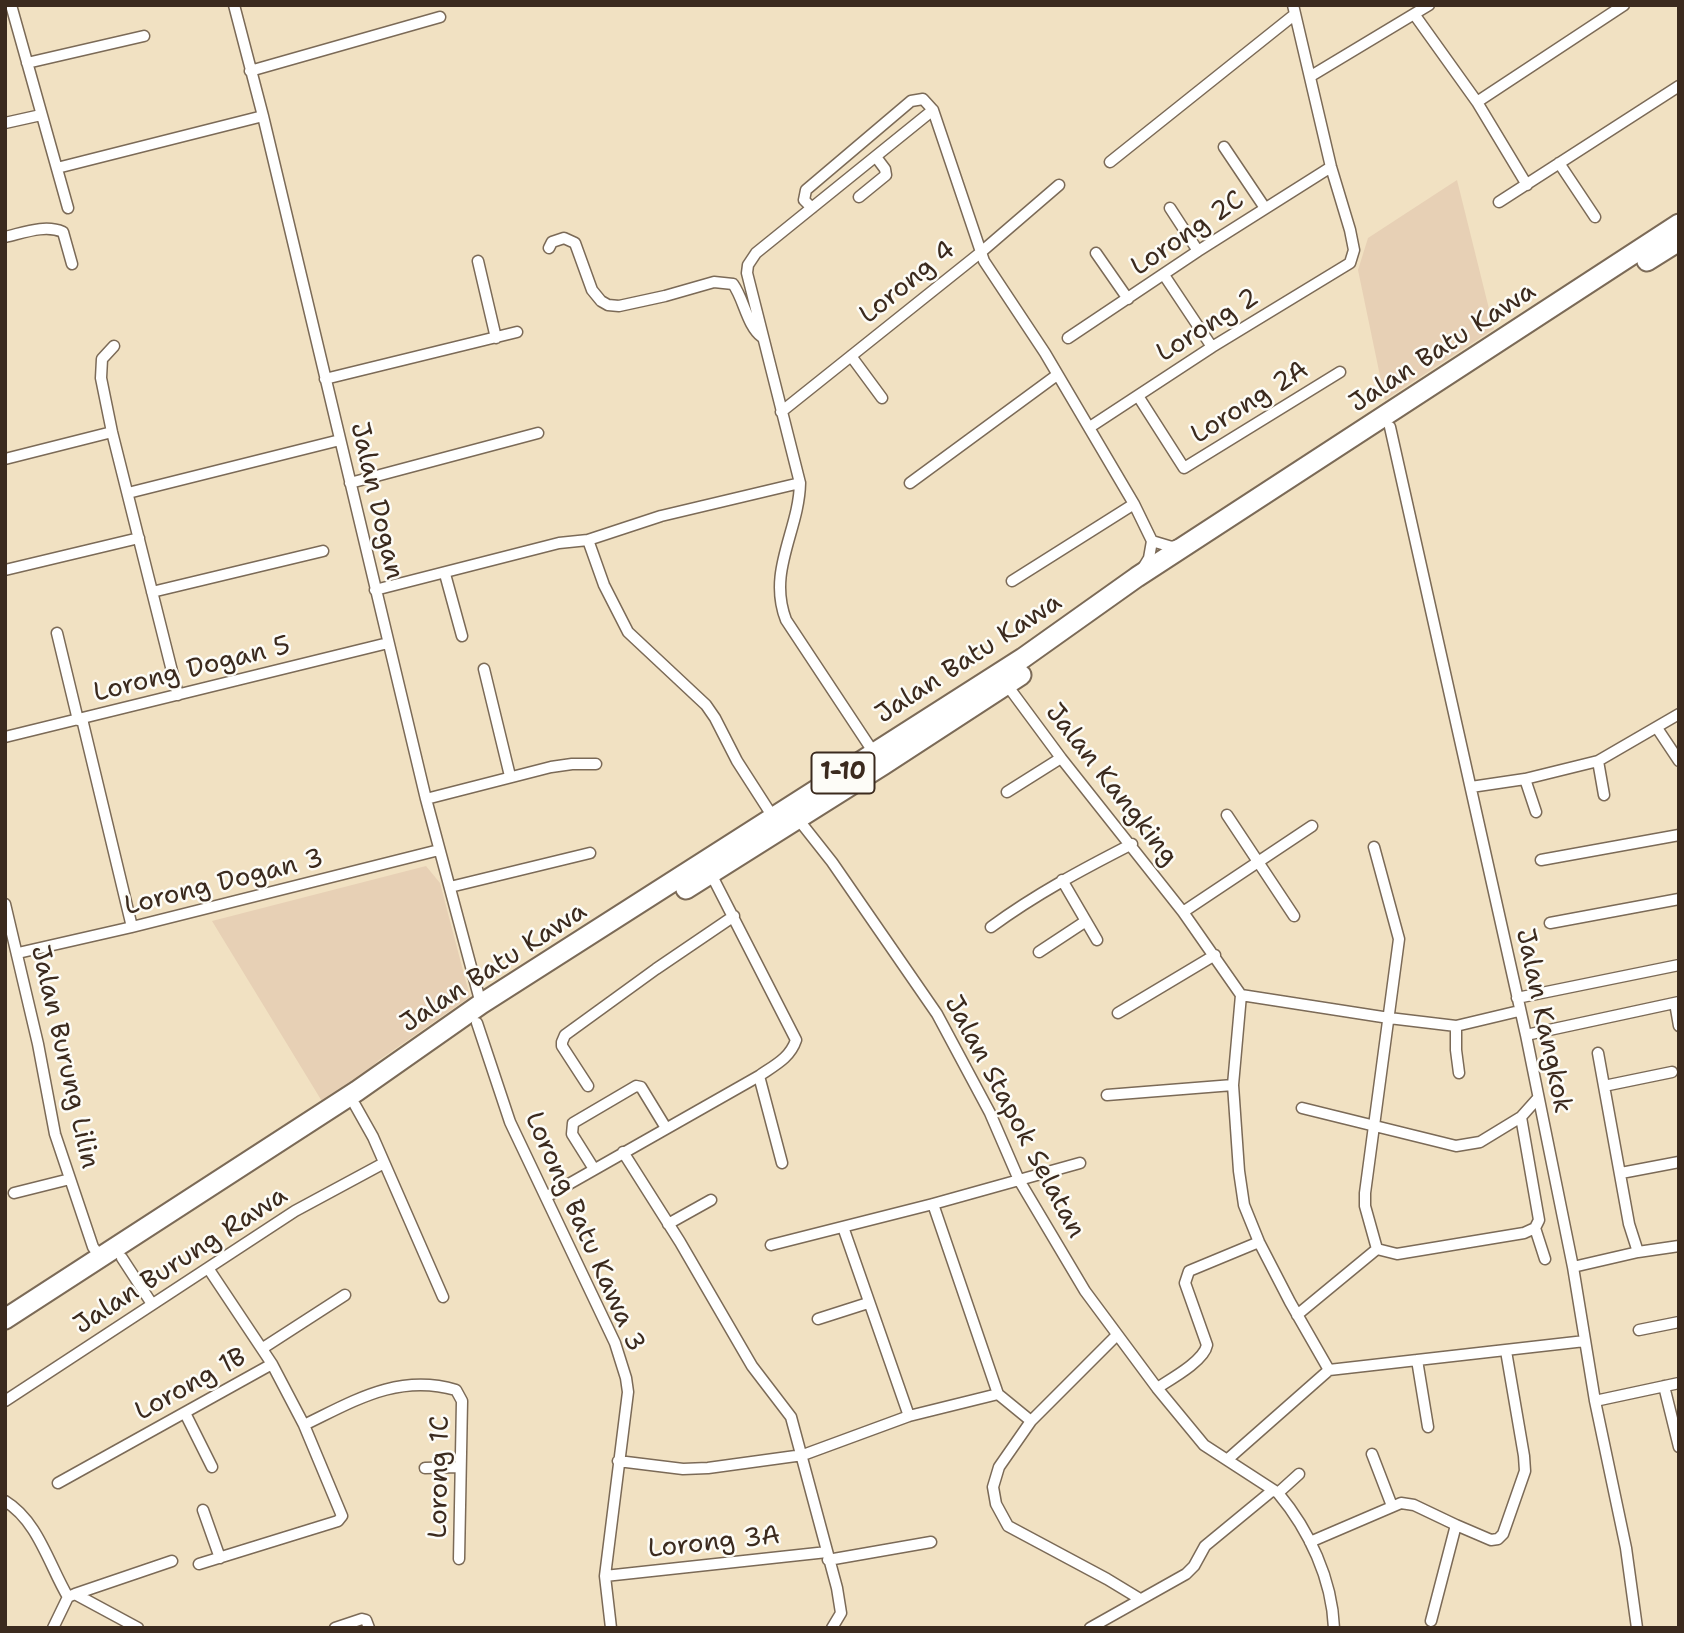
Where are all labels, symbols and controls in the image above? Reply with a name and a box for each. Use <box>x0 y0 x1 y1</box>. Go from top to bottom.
street label: Lorong 2C <box>1126 185 1250 283</box>
street label: Lorong 4 <box>854 235 962 331</box>
street label: Jalan Batu Kawa <box>1344 276 1542 420</box>
street label: Lorong 2 <box>1151 282 1265 370</box>
street label: Lorong 2A <box>1186 355 1314 451</box>
street label: Jalan Dogan <box>343 419 409 583</box>
street label: Jalan Batu Kawa <box>870 587 1068 731</box>
street label: Lorong Dogan 5 <box>90 630 294 710</box>
street label: Jalan Kangking <box>1038 698 1184 872</box>
road number: 1-10 <box>812 752 874 794</box>
street label: Lorong Dogan 3 <box>121 843 327 923</box>
street label: Jalan Batu Kawa <box>395 896 593 1040</box>
street label: Jalan Kangkok <box>1508 926 1578 1116</box>
street label: Jalan Burung Lilin <box>23 942 105 1172</box>
street label: Jalan Stapok Selatan <box>937 990 1091 1244</box>
street label: Lorong Batu Kawa 3 <box>517 1107 651 1357</box>
street label: Jalan Burung Rawa <box>68 1180 294 1342</box>
street label: Lorong 1B <box>130 1342 252 1428</box>
street label: Lorong 1C <box>423 1415 457 1539</box>
street label: Lorong 3A <box>646 1521 782 1565</box>

